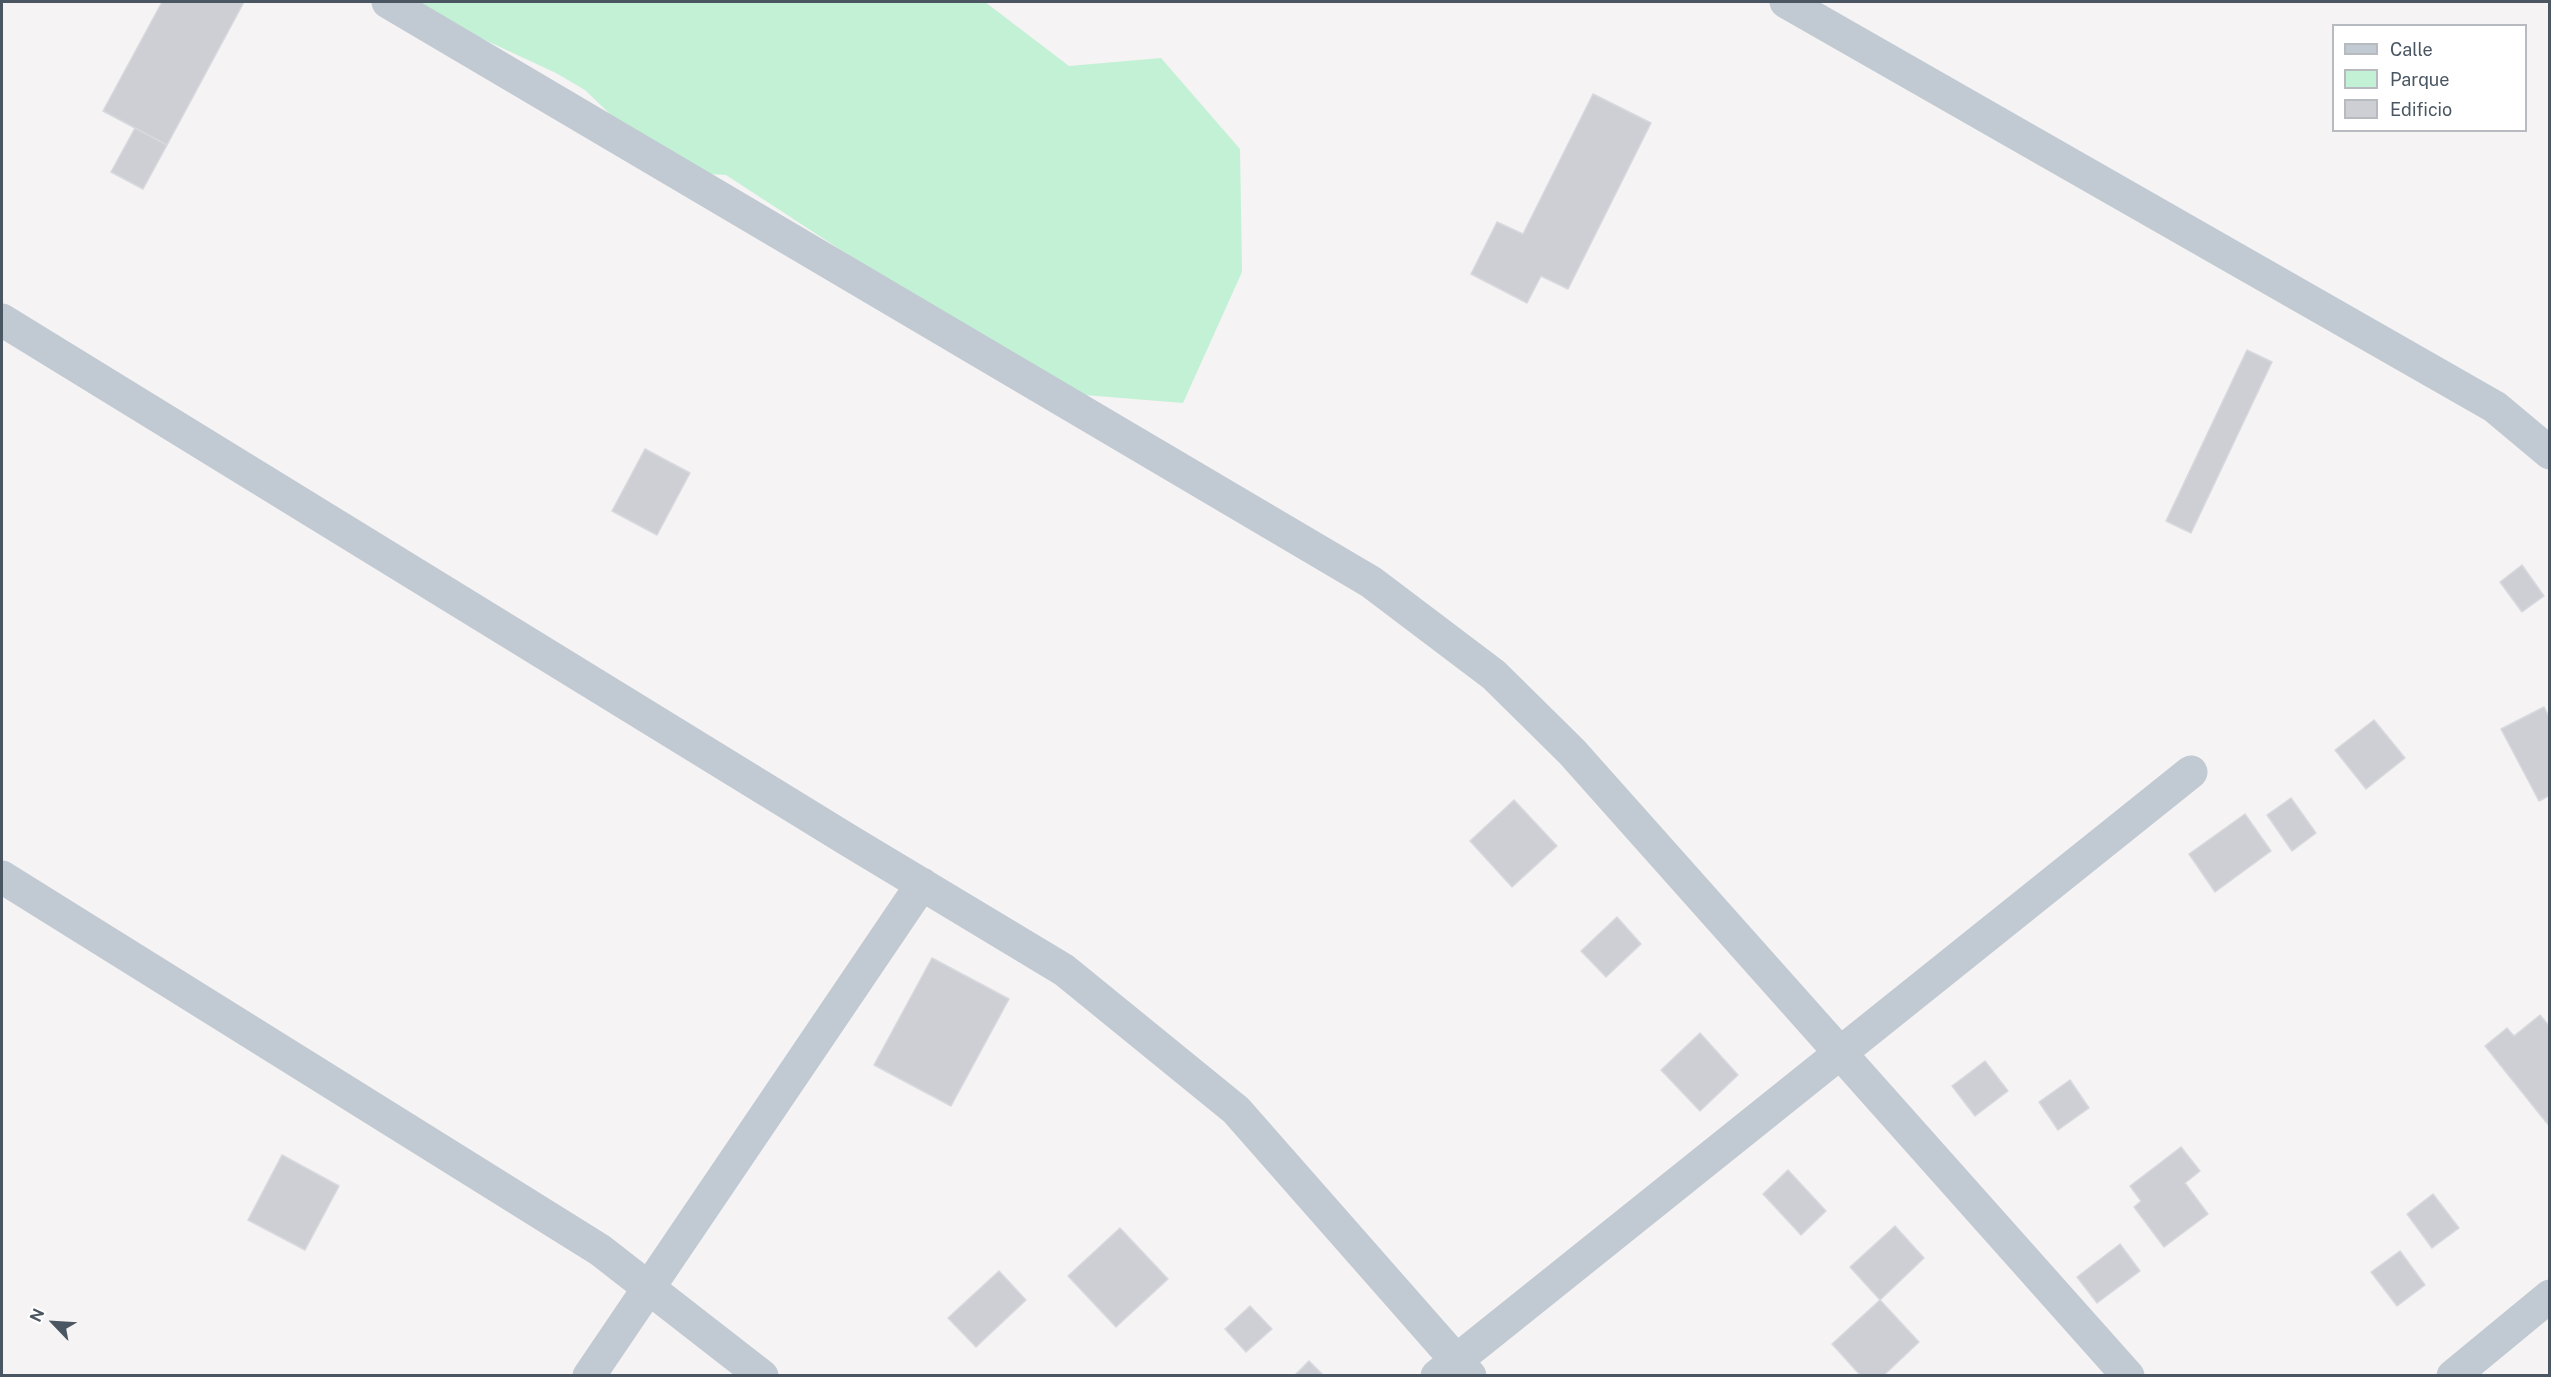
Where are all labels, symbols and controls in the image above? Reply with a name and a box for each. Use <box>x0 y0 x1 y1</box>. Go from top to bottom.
legend <box>2332 24 2527 132</box>
text: Calle <box>2390 39 2433 60</box>
text: Parque <box>2390 69 2450 90</box>
text: Edificio <box>2390 99 2452 120</box>
north arrow <box>24 1293 84 1353</box>
text: N <box>26 1306 48 1325</box>

